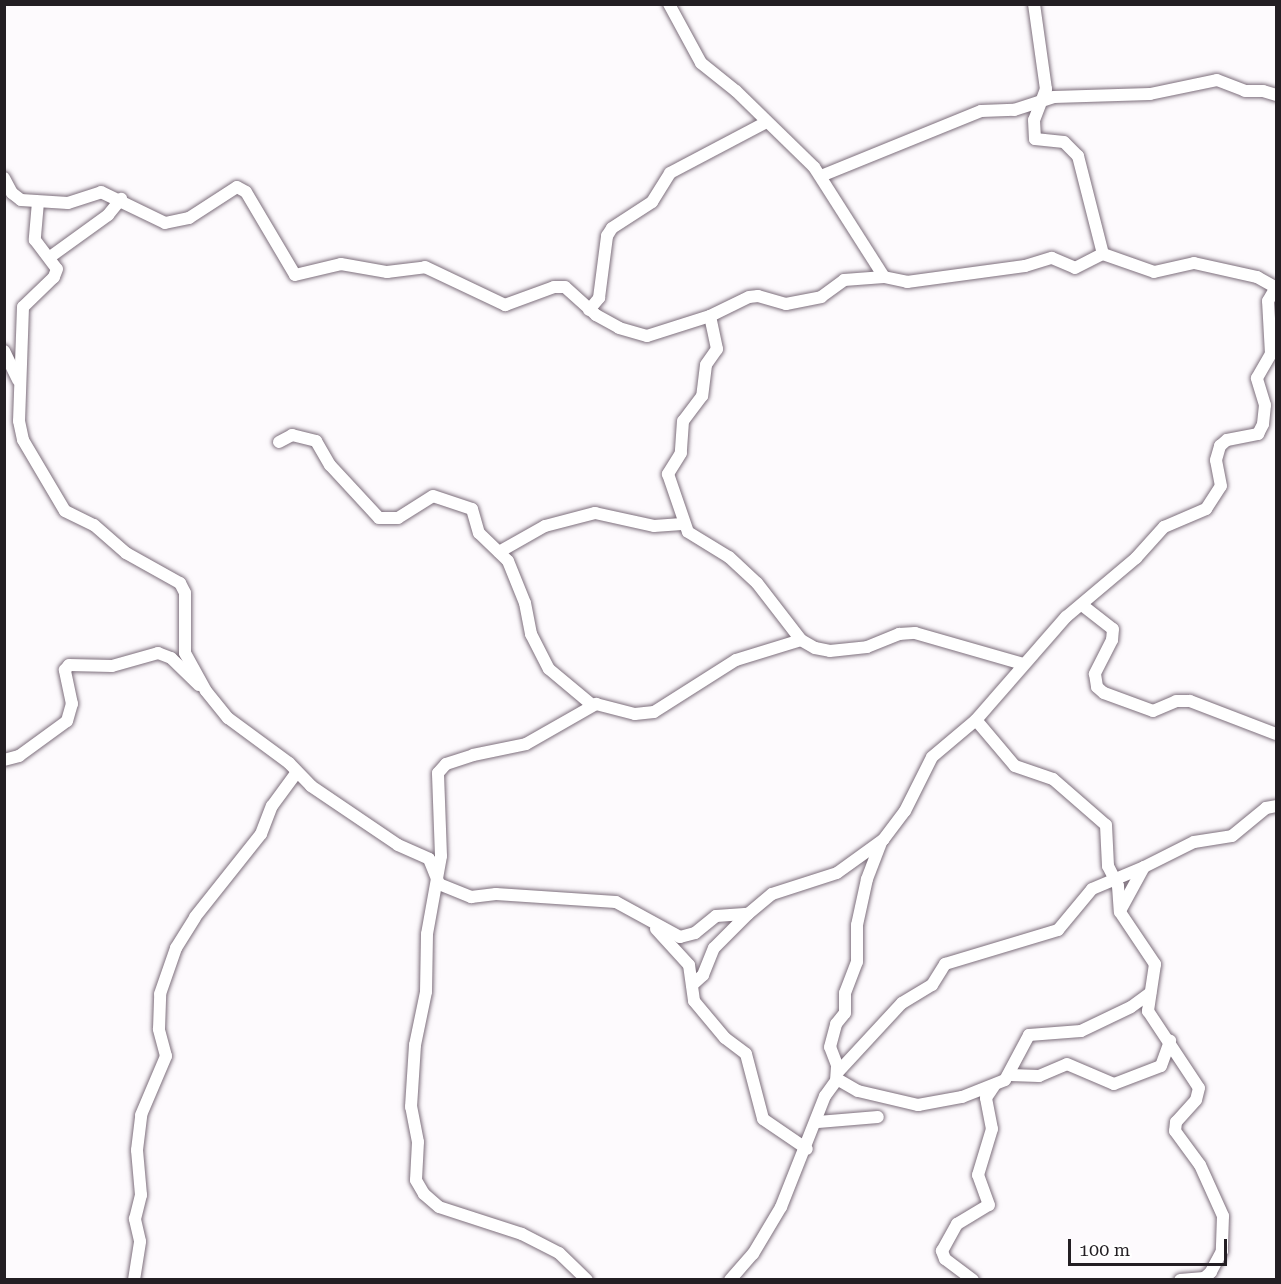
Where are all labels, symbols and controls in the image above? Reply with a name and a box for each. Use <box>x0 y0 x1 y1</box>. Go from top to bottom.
scale bar <box>1071 1227 1230 1265</box>
text: 100 m <box>1079 1239 1130 1260</box>

